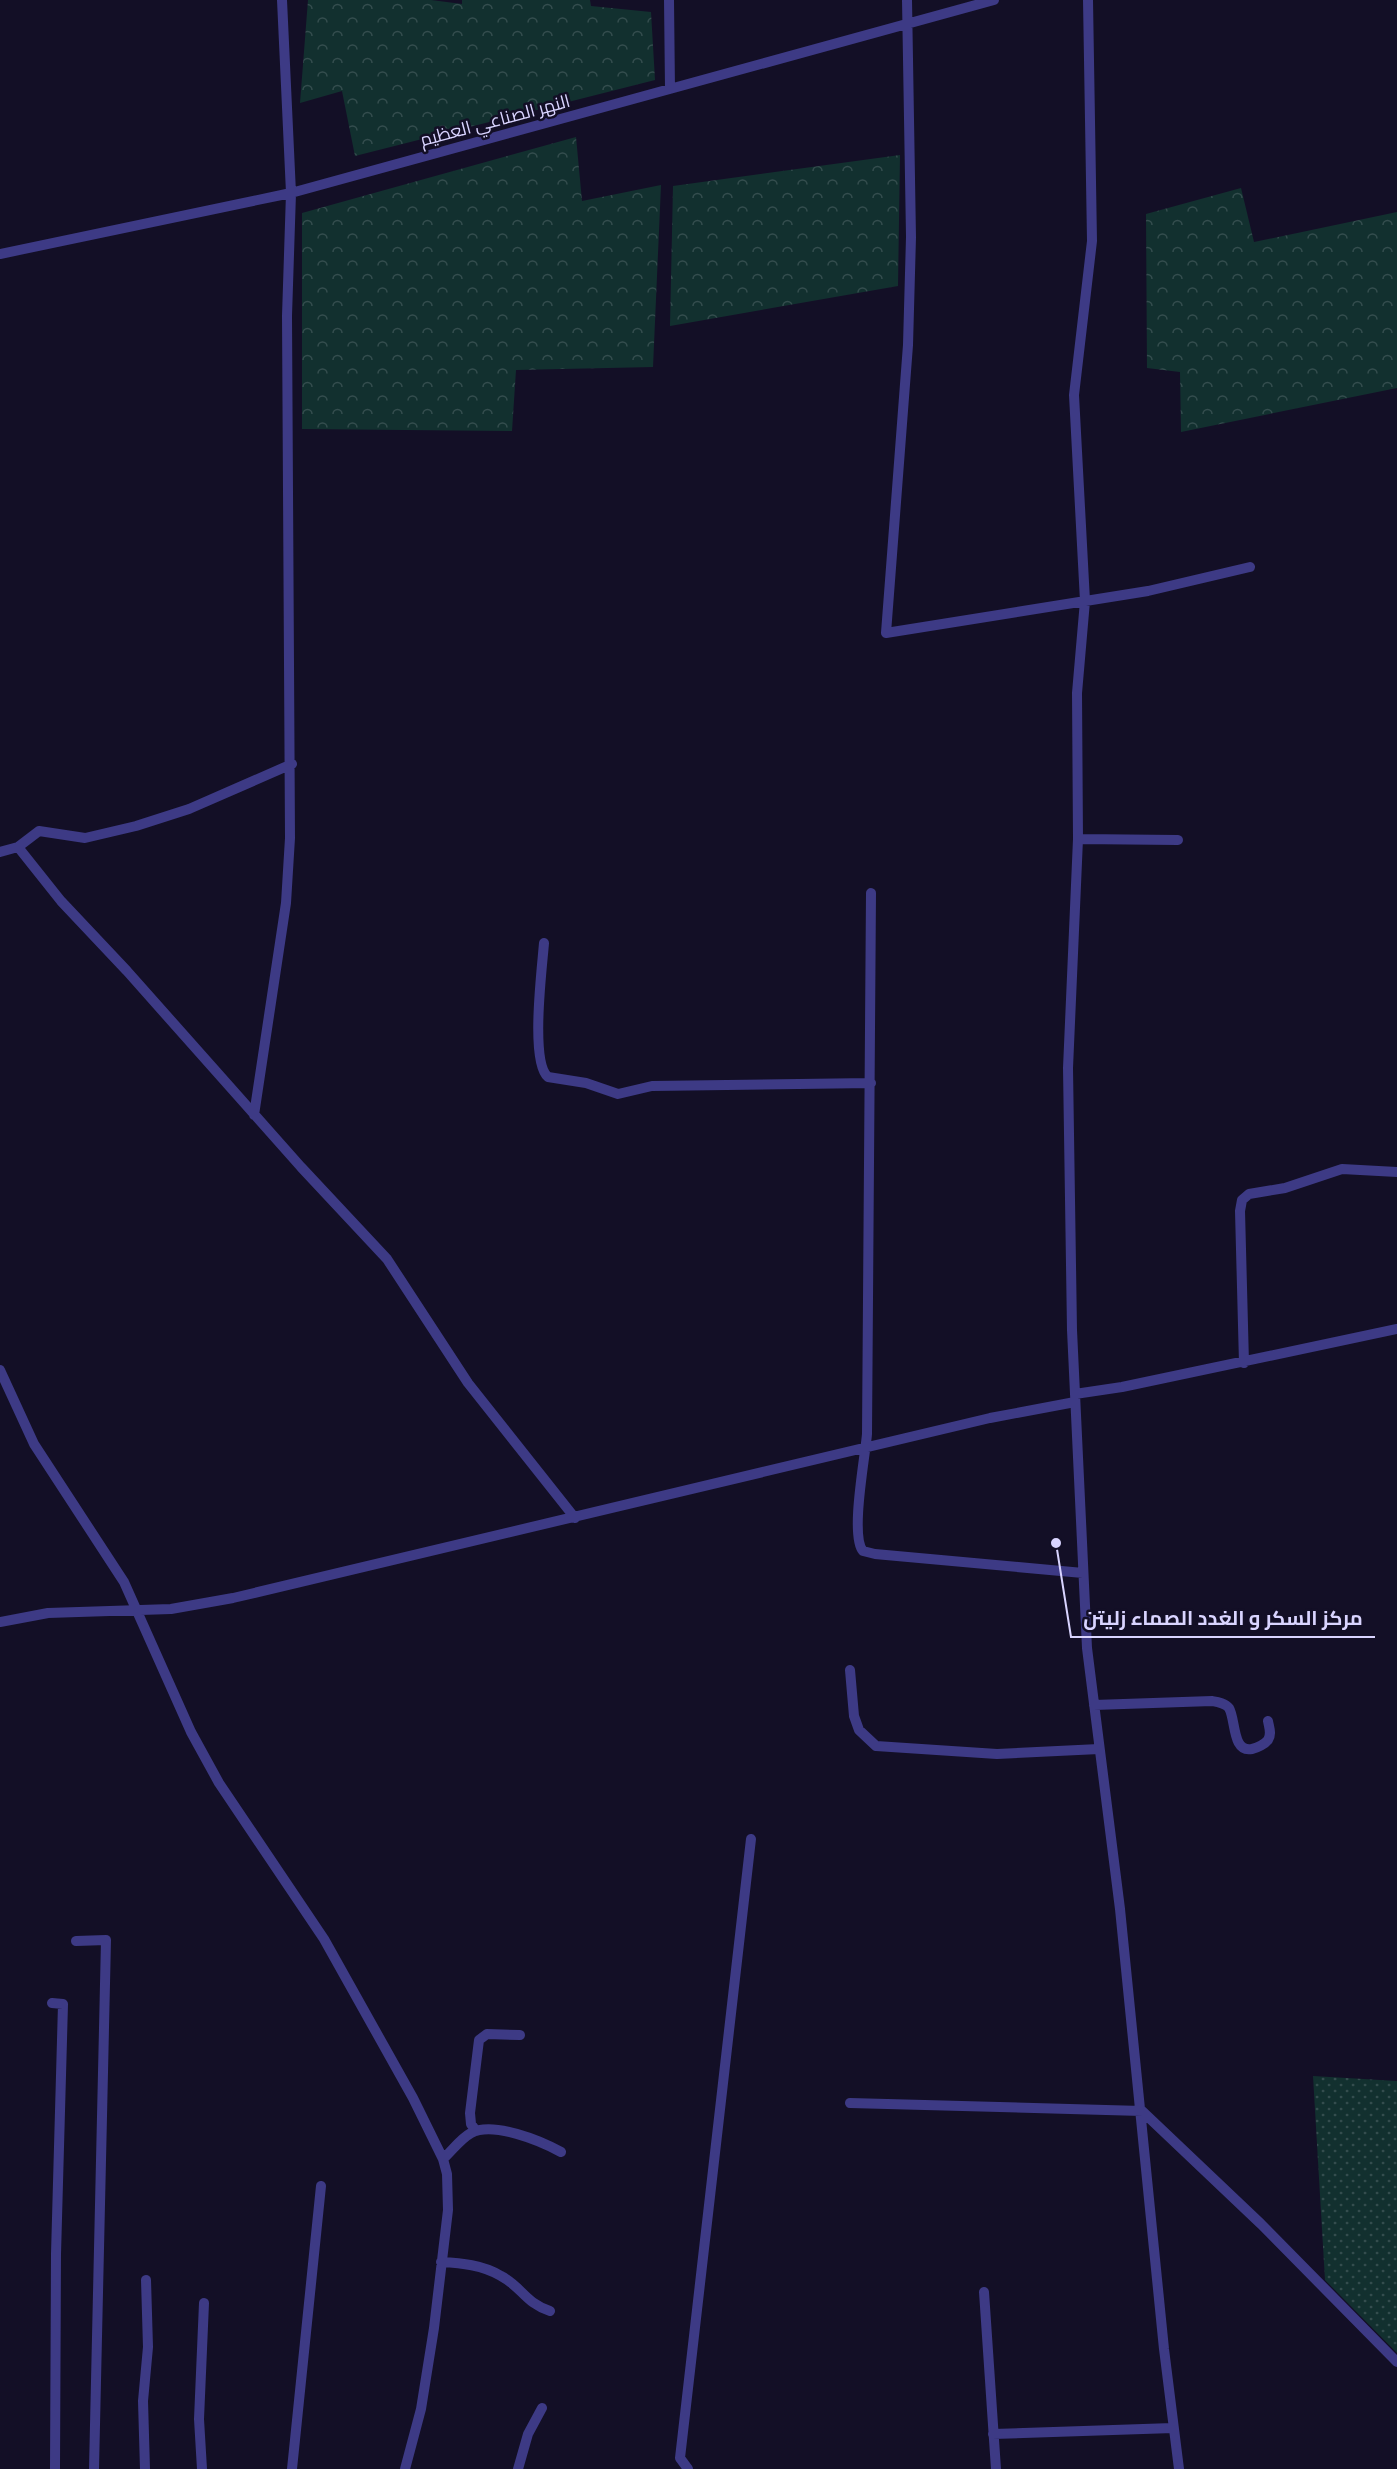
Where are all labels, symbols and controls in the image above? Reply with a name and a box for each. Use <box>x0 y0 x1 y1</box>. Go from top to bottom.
street label: النهر الصناعي العظيم <box>417 87 573 154</box>
callout: مركز السكر و الغدد الصماء زليتن <box>1071 1599 1375 1637</box>
text: مركز السكر و الغدد الصماء زليتن <box>1083 1602 1363 1633</box>

